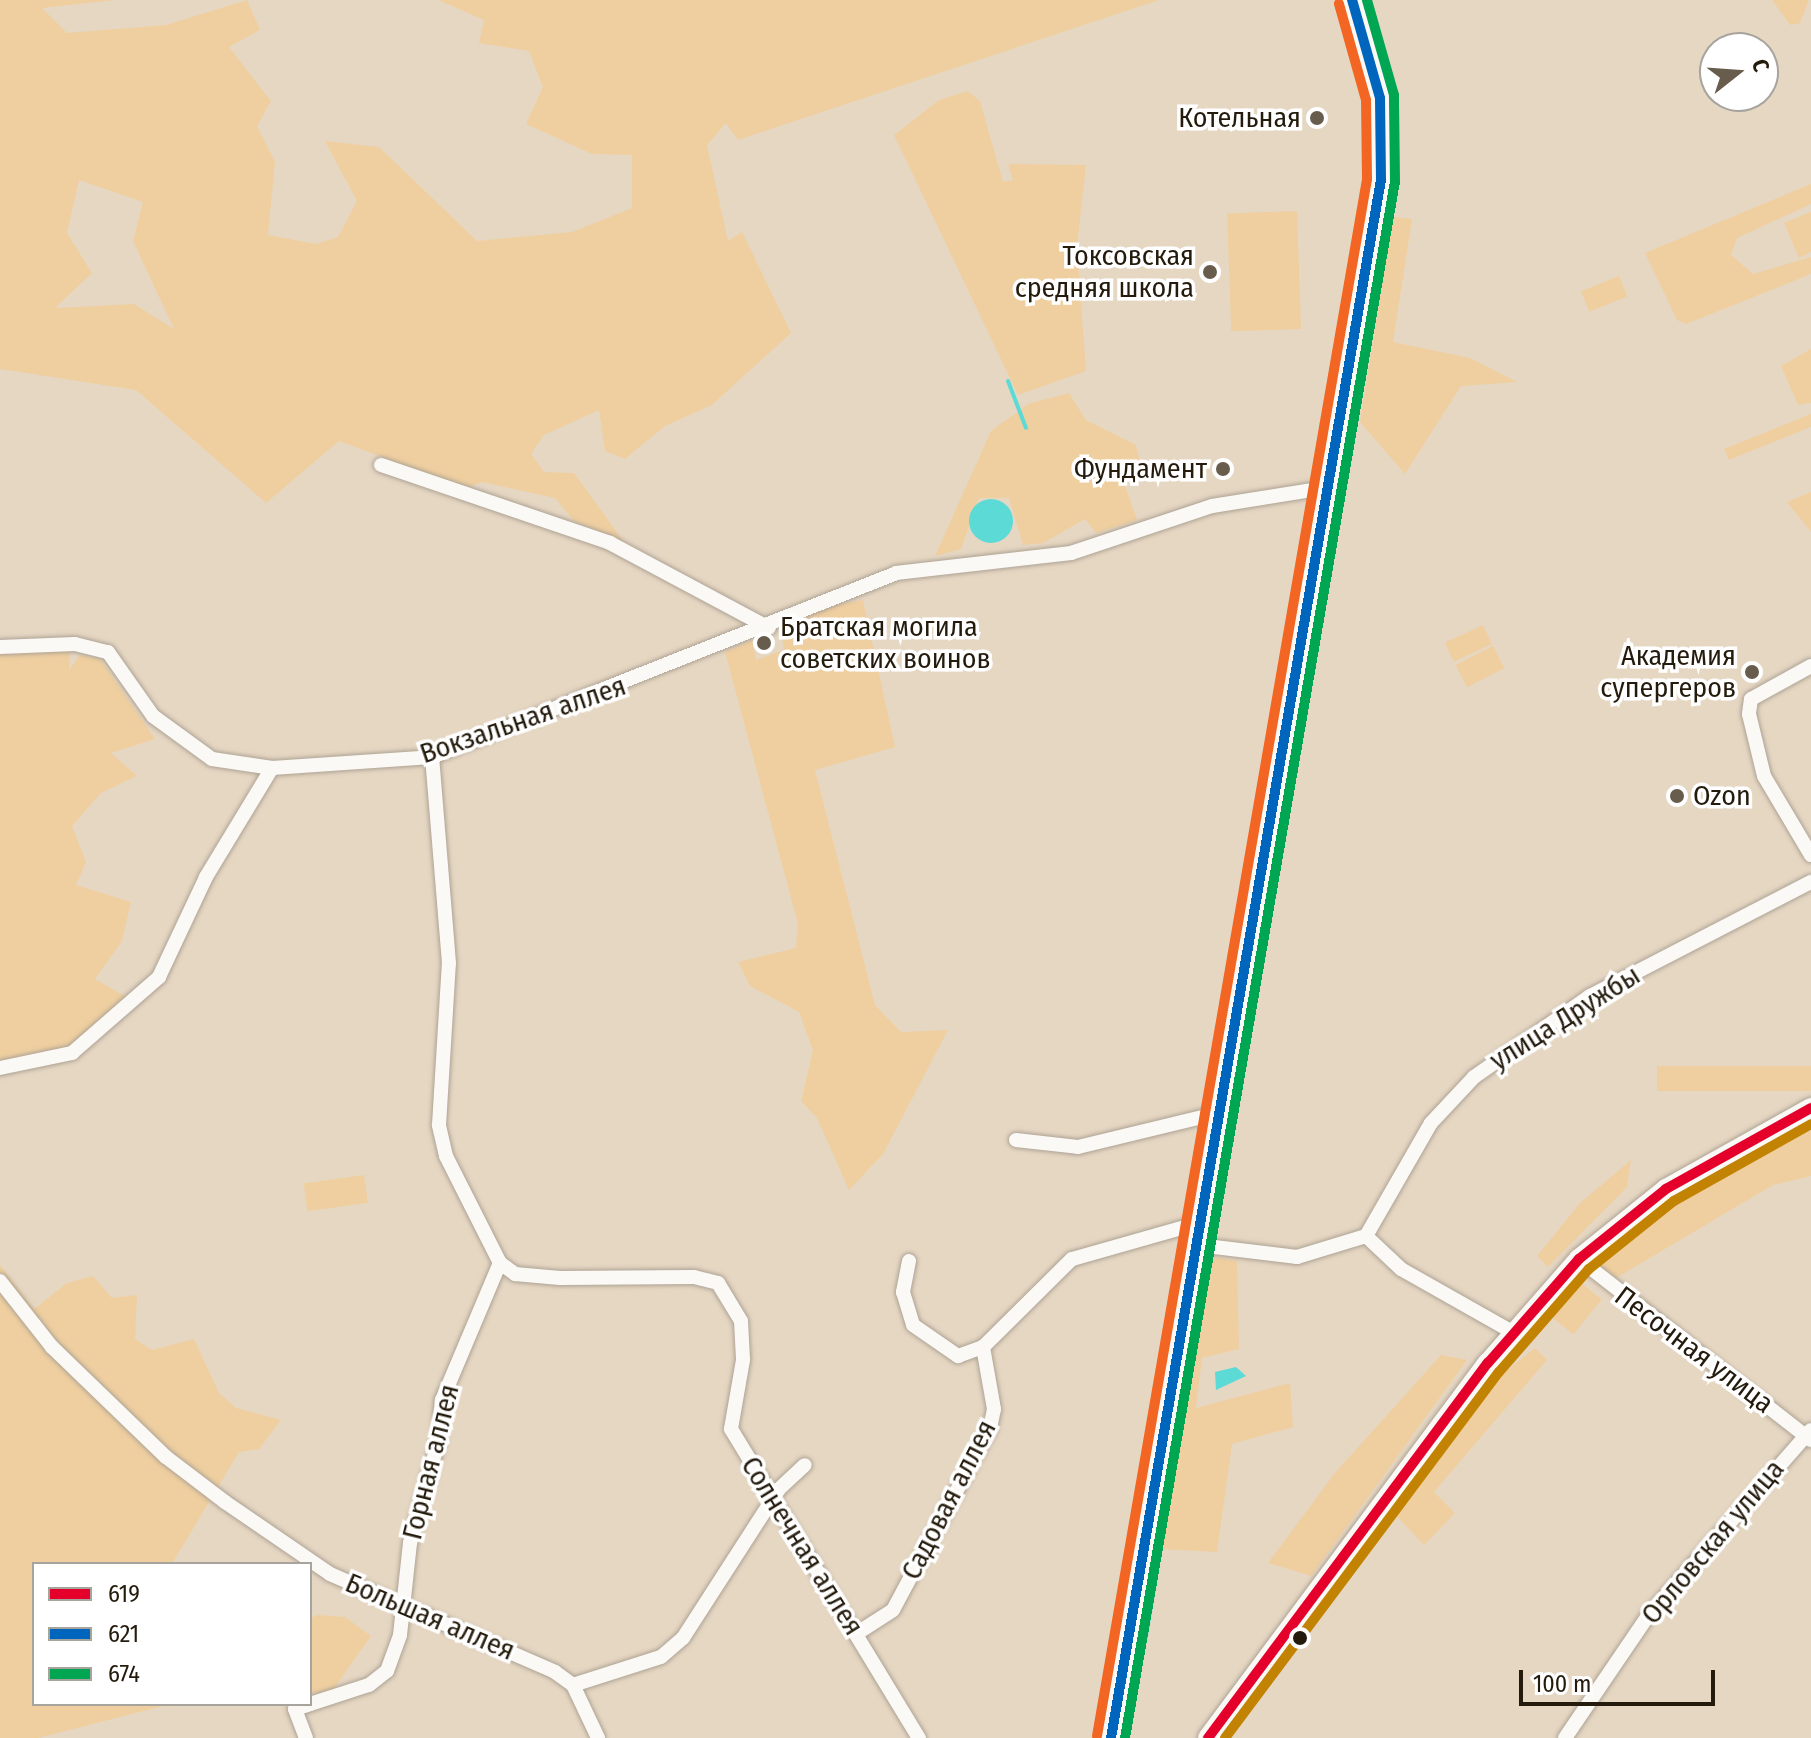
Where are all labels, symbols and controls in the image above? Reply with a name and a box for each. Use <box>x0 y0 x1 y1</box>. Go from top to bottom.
north arrow <box>1699 32 1779 112</box>
text: С <box>1746 56 1775 75</box>
place label: Котельная <box>1178 101 1301 135</box>
marker: Котельная <box>1308 109 1326 127</box>
place label: Токсовская средняя школа <box>1015 239 1194 305</box>
marker: Токсовская средняя школа <box>1201 263 1219 281</box>
place label: Фундамент <box>1074 452 1207 486</box>
marker: Фундамент <box>1214 460 1232 478</box>
place label: Братская могила советских воинов <box>780 610 990 676</box>
marker: Братская могила советских воинов <box>755 634 773 652</box>
place label: Академия супергеров <box>1600 639 1736 705</box>
marker: Академия супергеров <box>1743 663 1761 681</box>
street label: Вокзальная аллея <box>416 669 630 771</box>
place label: Ozon <box>1693 779 1751 813</box>
marker: Ozon <box>1668 787 1686 805</box>
street label: улица Дружбы <box>1484 959 1646 1077</box>
street label: Песочная улица <box>1608 1279 1780 1421</box>
street label: Горная аллея <box>395 1381 467 1543</box>
street label: Садовая аллея <box>894 1415 1004 1585</box>
street label: Солнечная аллея <box>734 1451 870 1641</box>
street label: Орловская улица <box>1634 1453 1792 1631</box>
legend <box>32 1562 312 1706</box>
street label: Большая аллея <box>340 1566 520 1668</box>
text: 619 <box>108 1580 140 1608</box>
text: 621 <box>108 1620 139 1648</box>
unlabelled marker <box>1292 1630 1308 1646</box>
scale bar <box>1523 1654 1719 1704</box>
text: 674 <box>108 1660 140 1688</box>
text: 100 m <box>1533 1670 1591 1698</box>

